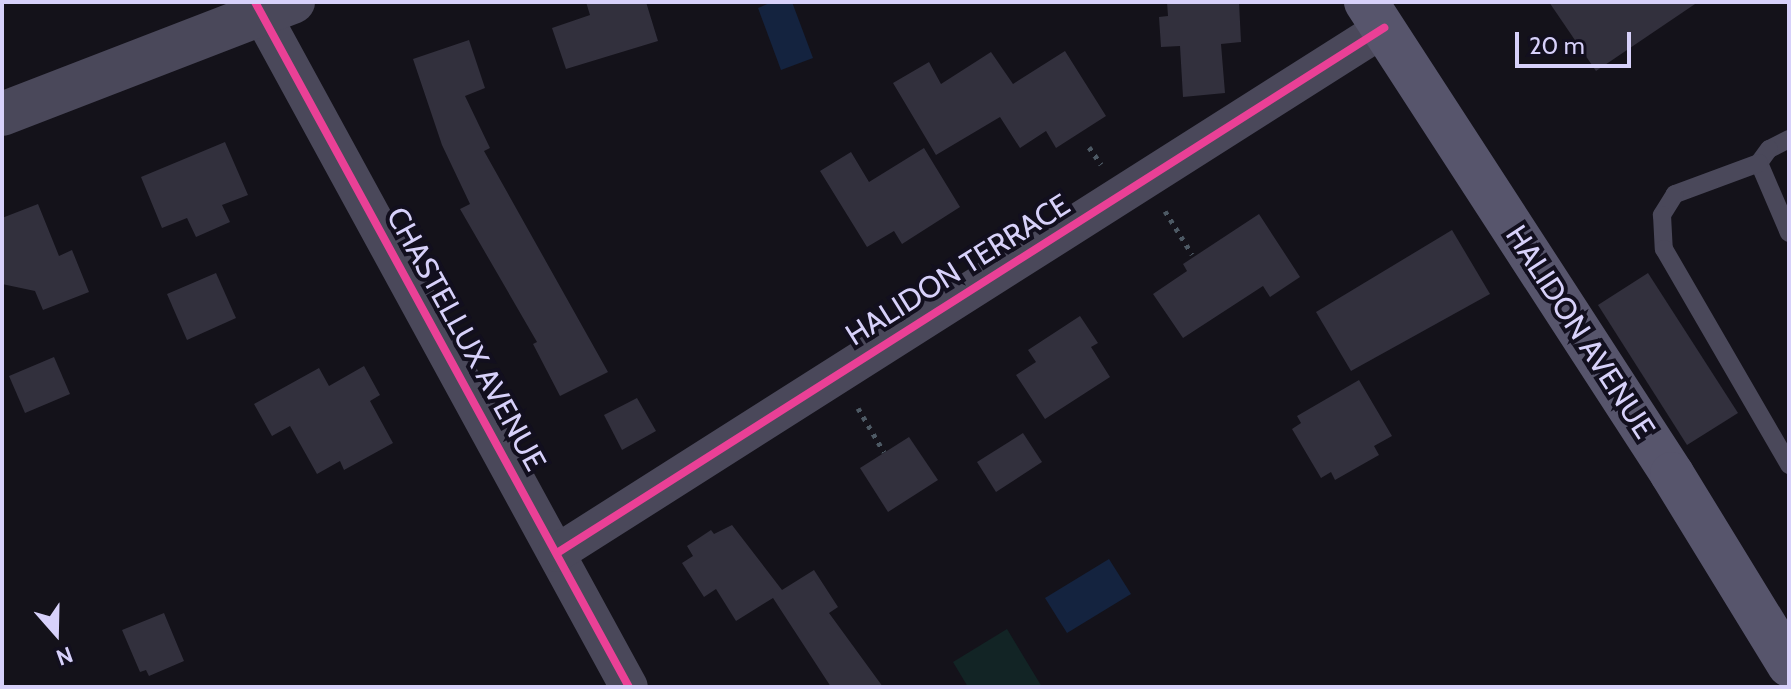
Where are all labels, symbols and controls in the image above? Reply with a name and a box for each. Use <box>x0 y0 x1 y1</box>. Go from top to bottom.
scale bar <box>1519 16 1635 66</box>
text: 20 m <box>1529 31 1585 60</box>
street label: HALIDON TERRACE <box>839 187 1077 353</box>
street label: CHASTELLUX AVENUE <box>379 201 553 477</box>
street label: HALIDON AVENUE <box>1498 219 1662 445</box>
north arrow <box>16 593 96 673</box>
text: N <box>52 641 76 671</box>

